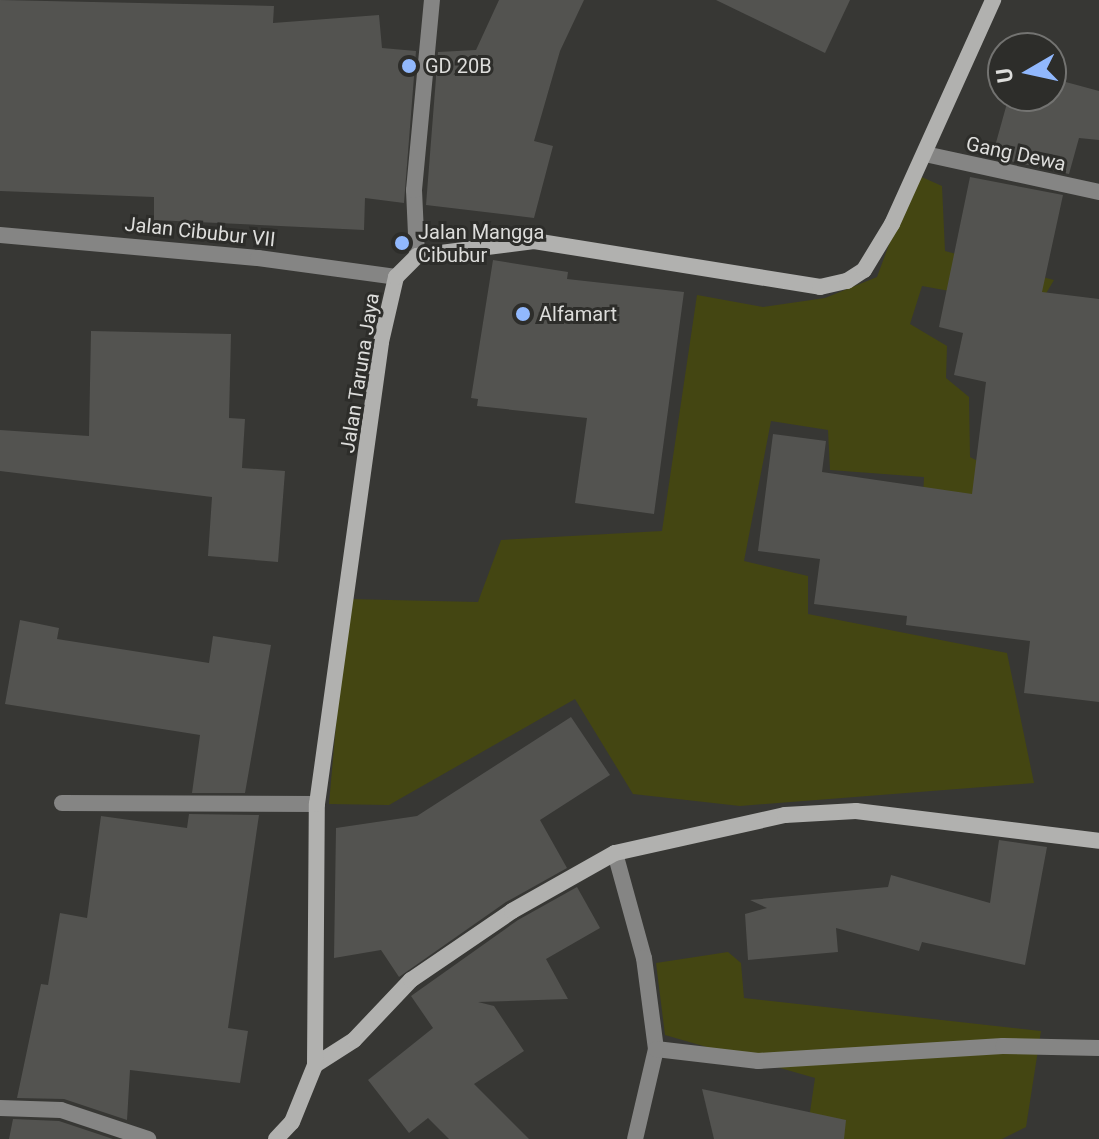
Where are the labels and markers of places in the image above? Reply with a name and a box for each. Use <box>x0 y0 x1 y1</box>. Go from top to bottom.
place label: GD 20B <box>425 54 492 78</box>
marker: GD 20B <box>400 57 418 75</box>
place label: Jalan Mangga Cibubur <box>418 220 544 267</box>
marker: Jalan Mangga Cibubur <box>393 234 411 252</box>
place label: Alfamart <box>539 302 617 326</box>
marker: Alfamart <box>514 305 532 323</box>

